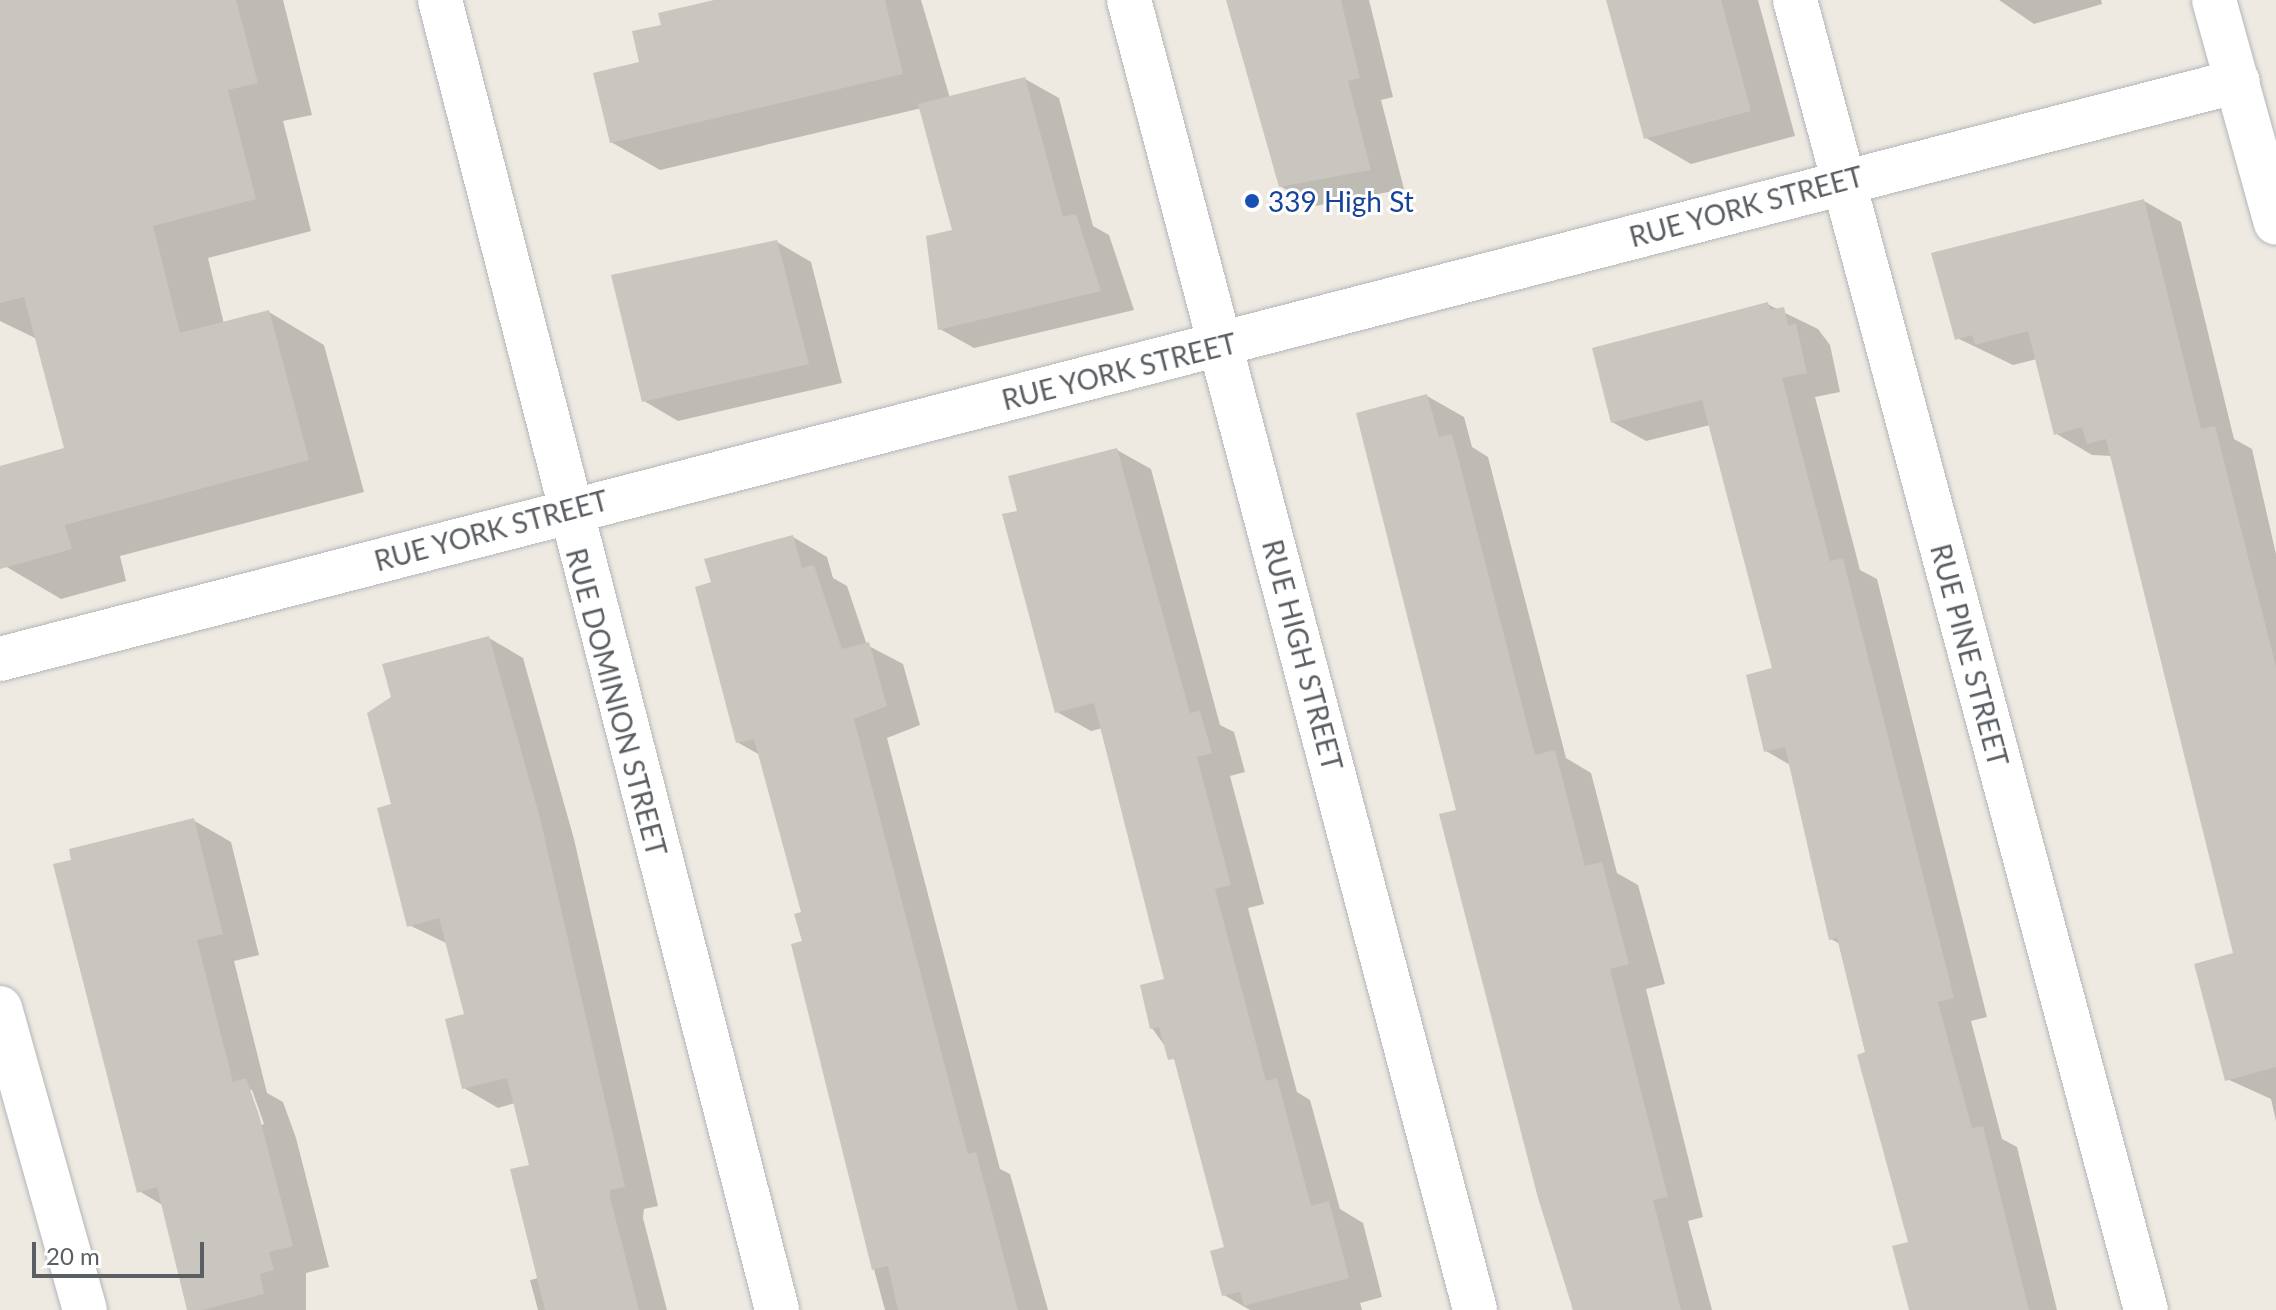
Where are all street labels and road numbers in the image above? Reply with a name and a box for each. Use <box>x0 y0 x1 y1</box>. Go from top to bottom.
street label: RUE YORK STREET <box>1625 159 1867 253</box>
street label: RUE YORK STREET <box>998 325 1240 417</box>
street label: RUE YORK STREET <box>370 483 612 577</box>
street label: RUE HIGH STREET <box>1256 536 1350 774</box>
street label: RUE PINE STREET <box>1924 540 2016 770</box>
street label: RUE DOMINION STREET <box>560 544 674 860</box>

